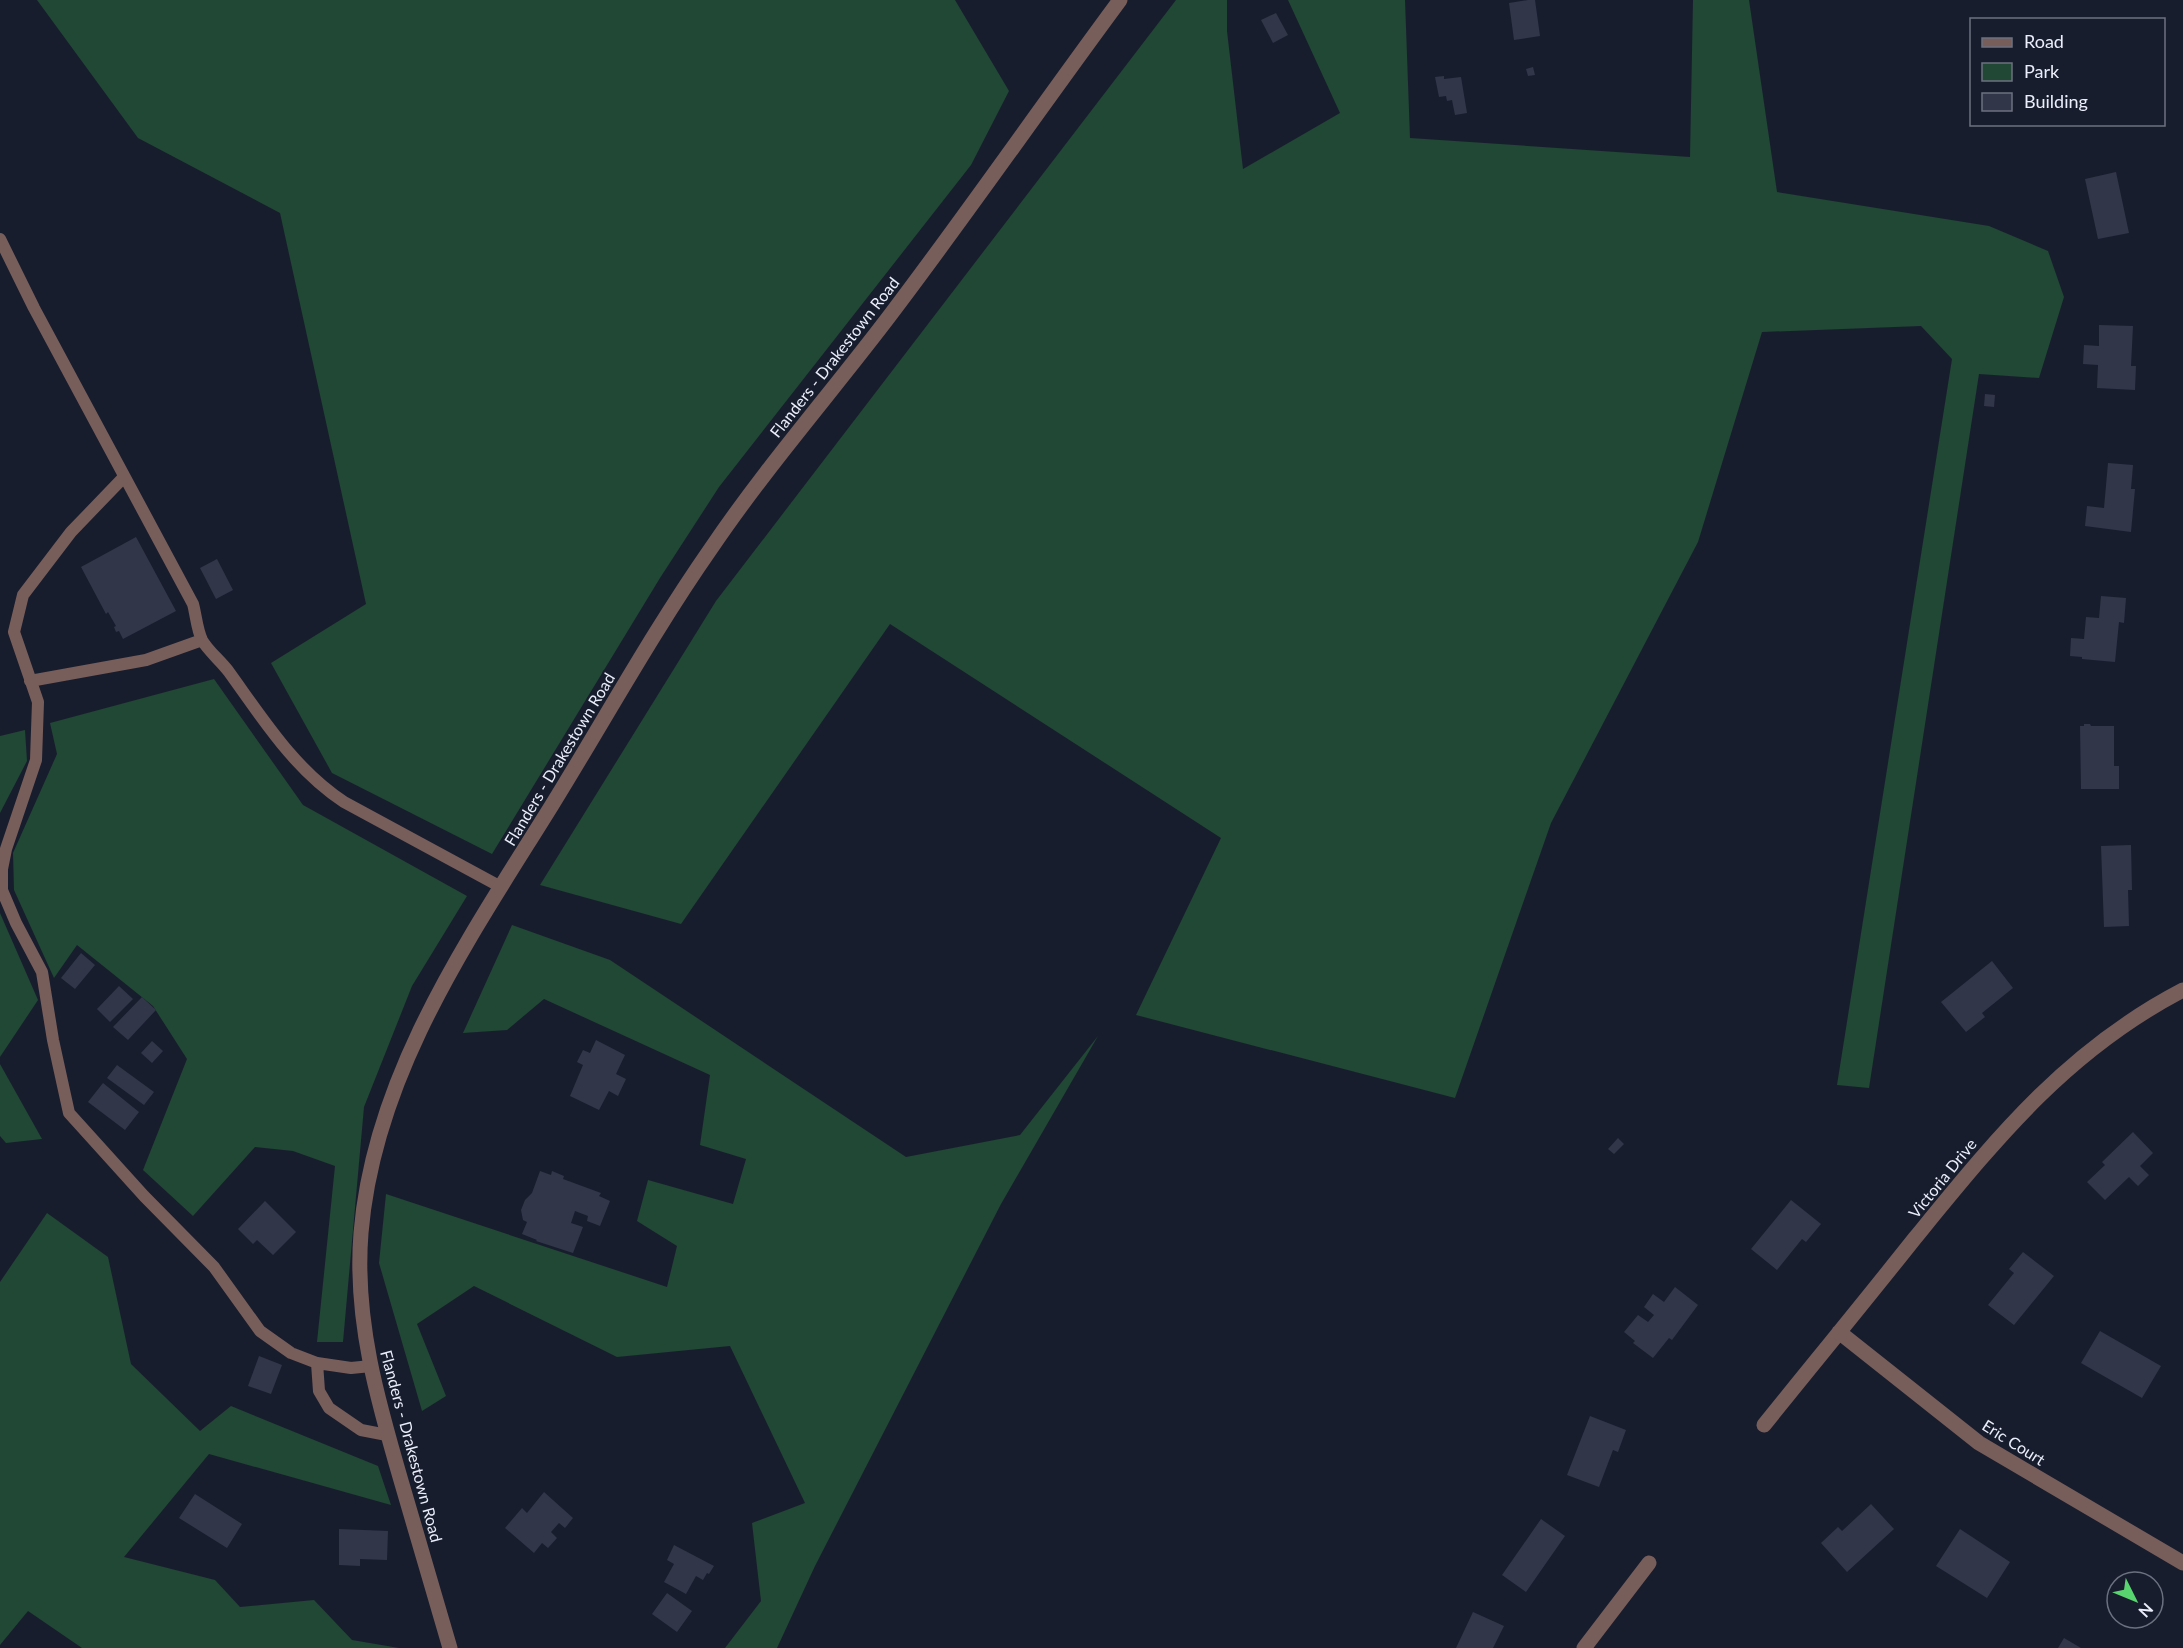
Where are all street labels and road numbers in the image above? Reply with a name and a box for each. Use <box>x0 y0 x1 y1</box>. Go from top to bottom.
street label: Flanders - Drakestown Road <box>765 273 903 441</box>
street label: Flanders - Drakestown Road <box>500 669 618 849</box>
street label: Victoria Drive <box>1904 1134 1980 1222</box>
street label: Flanders - Drakestown Road <box>377 1348 447 1544</box>
street label: Eric Court <box>1979 1415 2049 1469</box>

